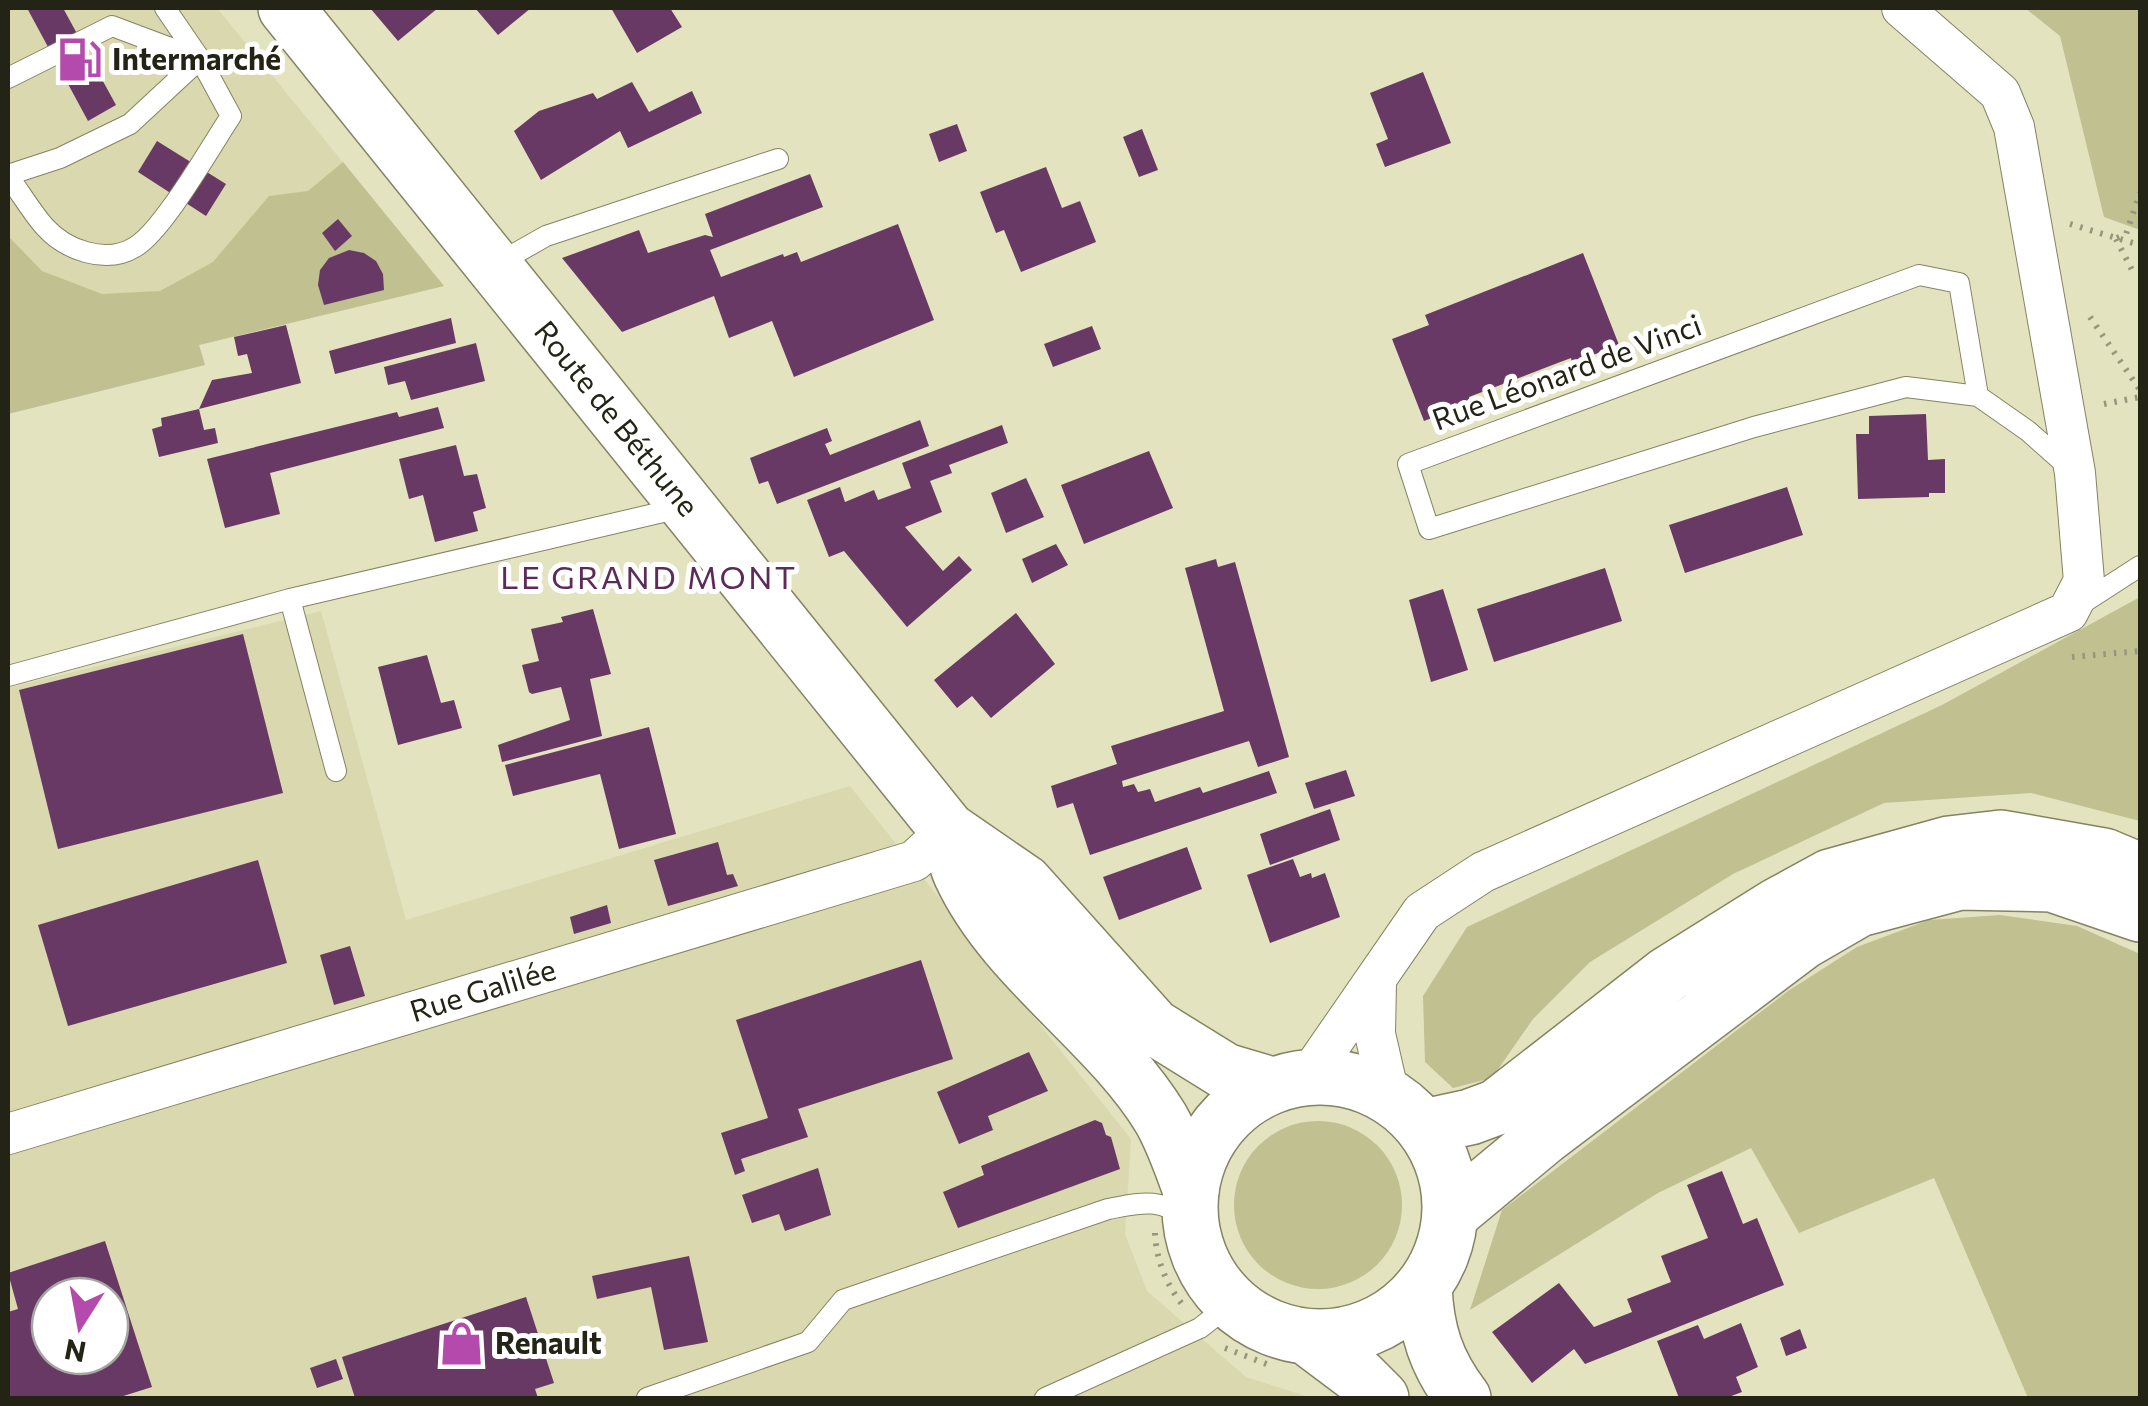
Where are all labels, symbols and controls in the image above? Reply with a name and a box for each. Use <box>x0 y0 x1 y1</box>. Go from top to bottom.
fuel station icon: Intermarché <box>55 36 103 84</box>
place label: Intermarché <box>112 39 281 76</box>
street label: Rue Léonard de Vinci <box>1427 305 1706 437</box>
street label: Route de Béthune <box>528 312 708 523</box>
district label: LE GRAND MONT <box>500 556 798 596</box>
street label: Rue Galilée <box>405 949 560 1028</box>
north arrow <box>30 1276 130 1376</box>
shop icon: Renault <box>438 1320 486 1368</box>
place label: Renault <box>495 1323 602 1360</box>
text: N <box>61 1333 89 1370</box>

